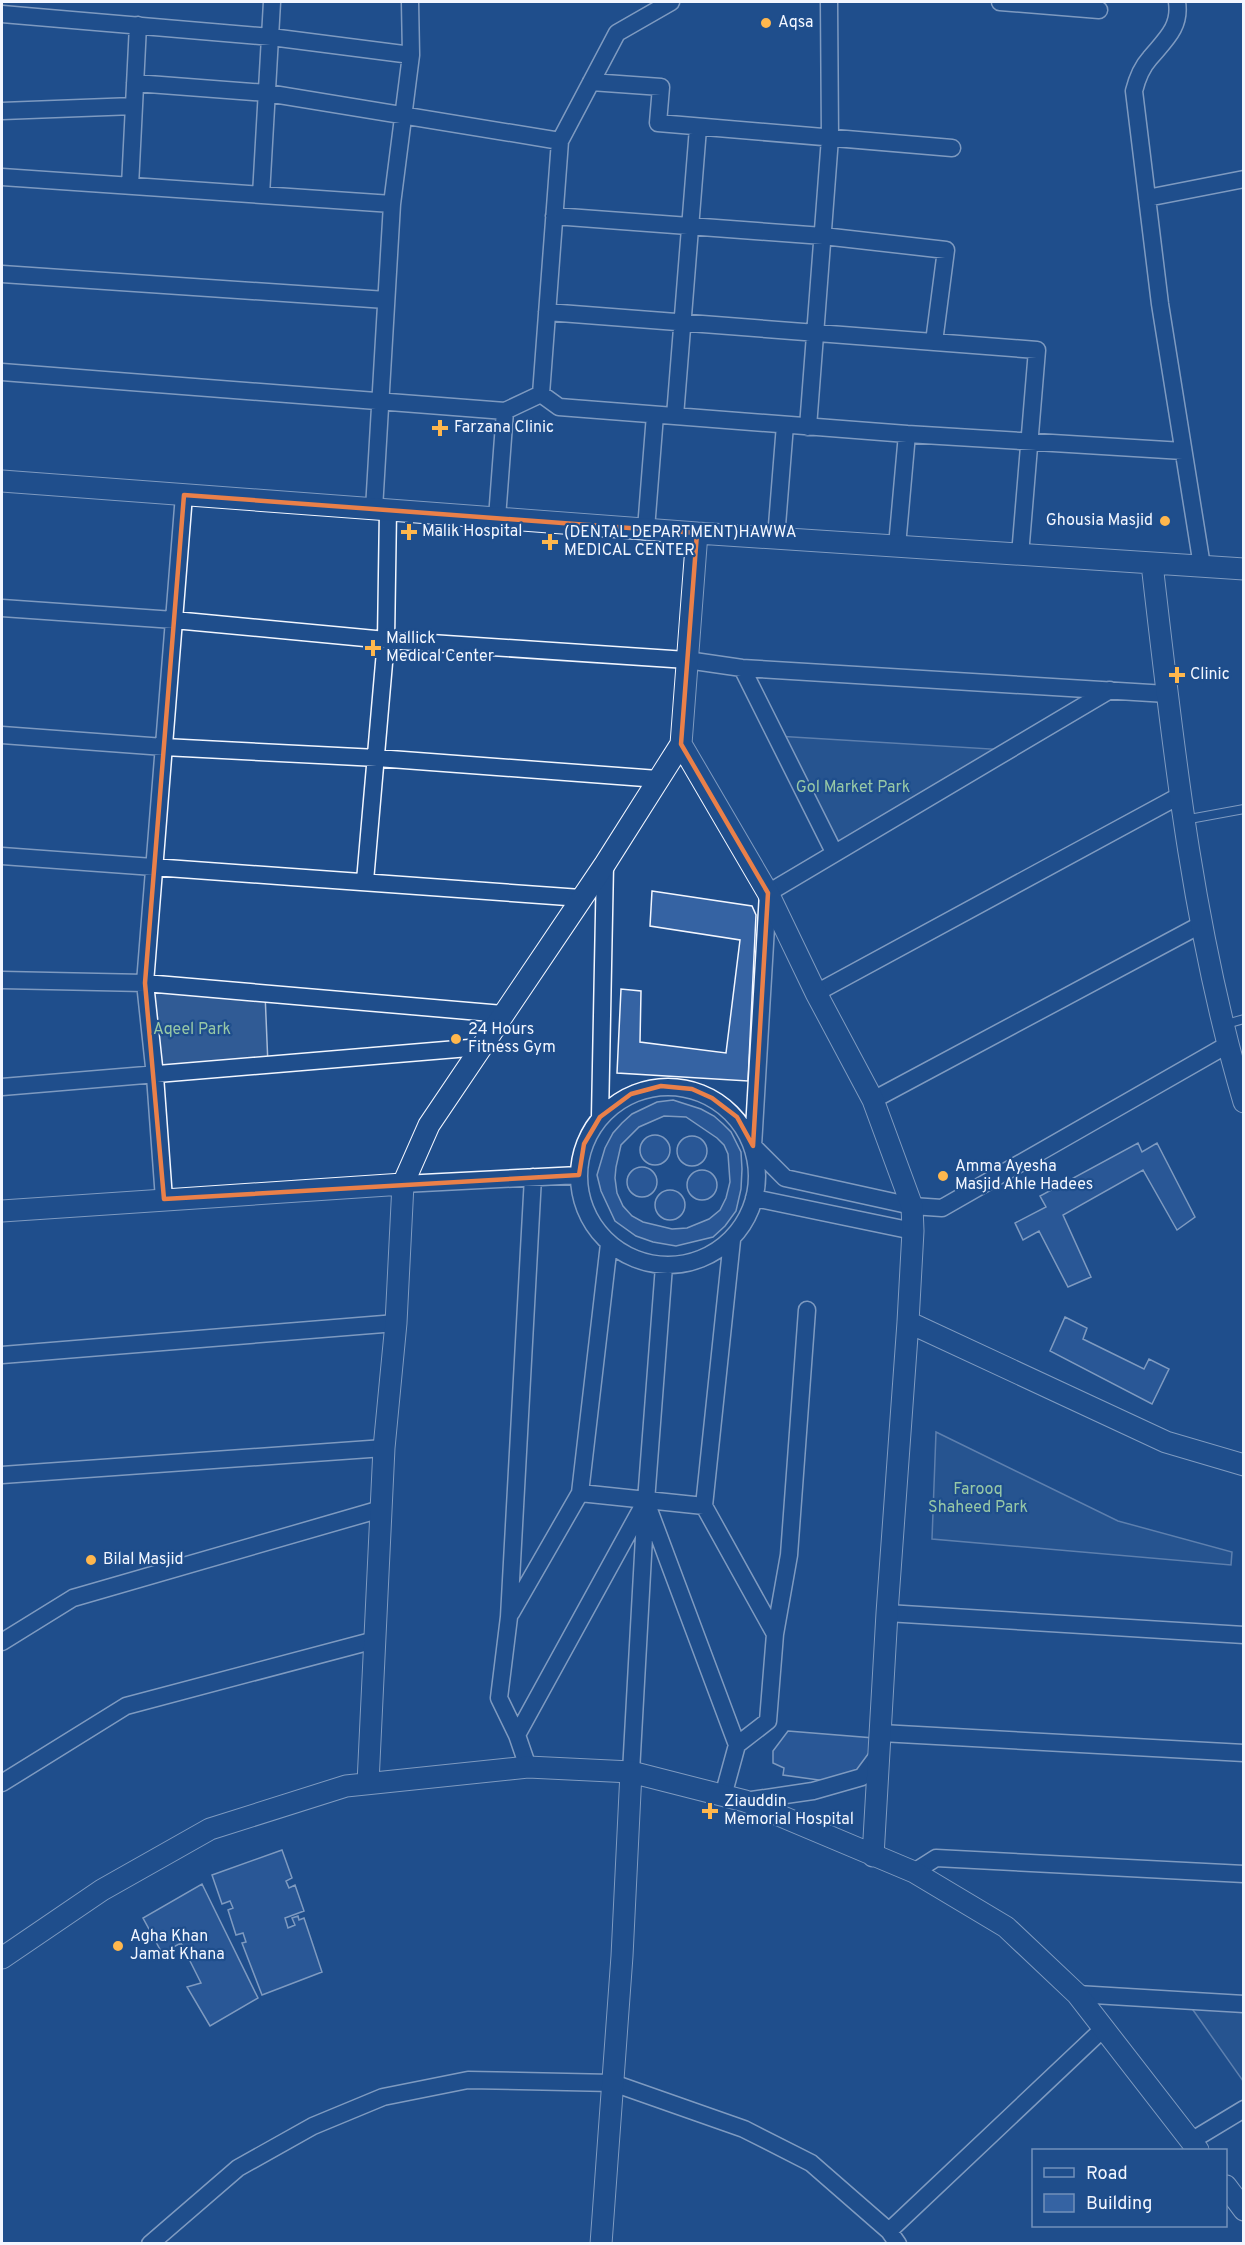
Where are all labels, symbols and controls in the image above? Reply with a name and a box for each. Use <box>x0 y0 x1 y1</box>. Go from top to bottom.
place label: Aqsa <box>778 13 813 33</box>
marker: Aqsa <box>759 16 773 30</box>
place label: Farzana Clinic <box>454 418 554 438</box>
marker: Farzana Clinic <box>431 419 449 437</box>
place label: Ghousia Masjid <box>1046 511 1153 531</box>
marker: Ghousia Masjid <box>1158 514 1172 528</box>
place label: Malik Hospital <box>422 522 522 542</box>
marker: Malik Hospital <box>400 523 418 541</box>
place label: (DENTAL DEPARTMENT)HAWWA MEDICAL CENTER <box>564 523 797 561</box>
marker: (DENTAL DEPARTMENT)HAWWA MEDICAL CENTER <box>541 533 559 551</box>
place label: Mallick Medical Center <box>386 629 494 667</box>
marker: Mallick Medical Center <box>364 639 382 657</box>
place label: Clinic <box>1190 665 1230 685</box>
marker: Clinic <box>1168 666 1186 684</box>
park label: Gol Market Park <box>796 778 910 798</box>
park label: Aqeel Park <box>153 1020 231 1040</box>
place label: 24 Hours Fitness Gym <box>468 1020 556 1058</box>
marker: 24 Hours Fitness Gym <box>449 1032 463 1046</box>
place label: Amma Ayesha Masjid Ahle Hadees <box>955 1157 1093 1195</box>
marker: Amma Ayesha Masjid Ahle Hadees <box>936 1169 950 1183</box>
park label: Farooq Shaheed Park <box>928 1480 1028 1518</box>
place label: Bilal Masjid <box>103 1550 184 1570</box>
marker: Bilal Masjid <box>84 1553 98 1567</box>
place label: Ziauddin Memorial Hospital <box>724 1792 854 1830</box>
marker: Ziauddin Memorial Hospital <box>701 1802 719 1820</box>
place label: Agha Khan Jamat Khana <box>130 1927 225 1965</box>
marker: Agha Khan Jamat Khana <box>111 1939 125 1953</box>
legend <box>1032 2149 1227 2227</box>
text: Road <box>1086 2163 1128 2186</box>
text: Building <box>1086 2193 1152 2216</box>

